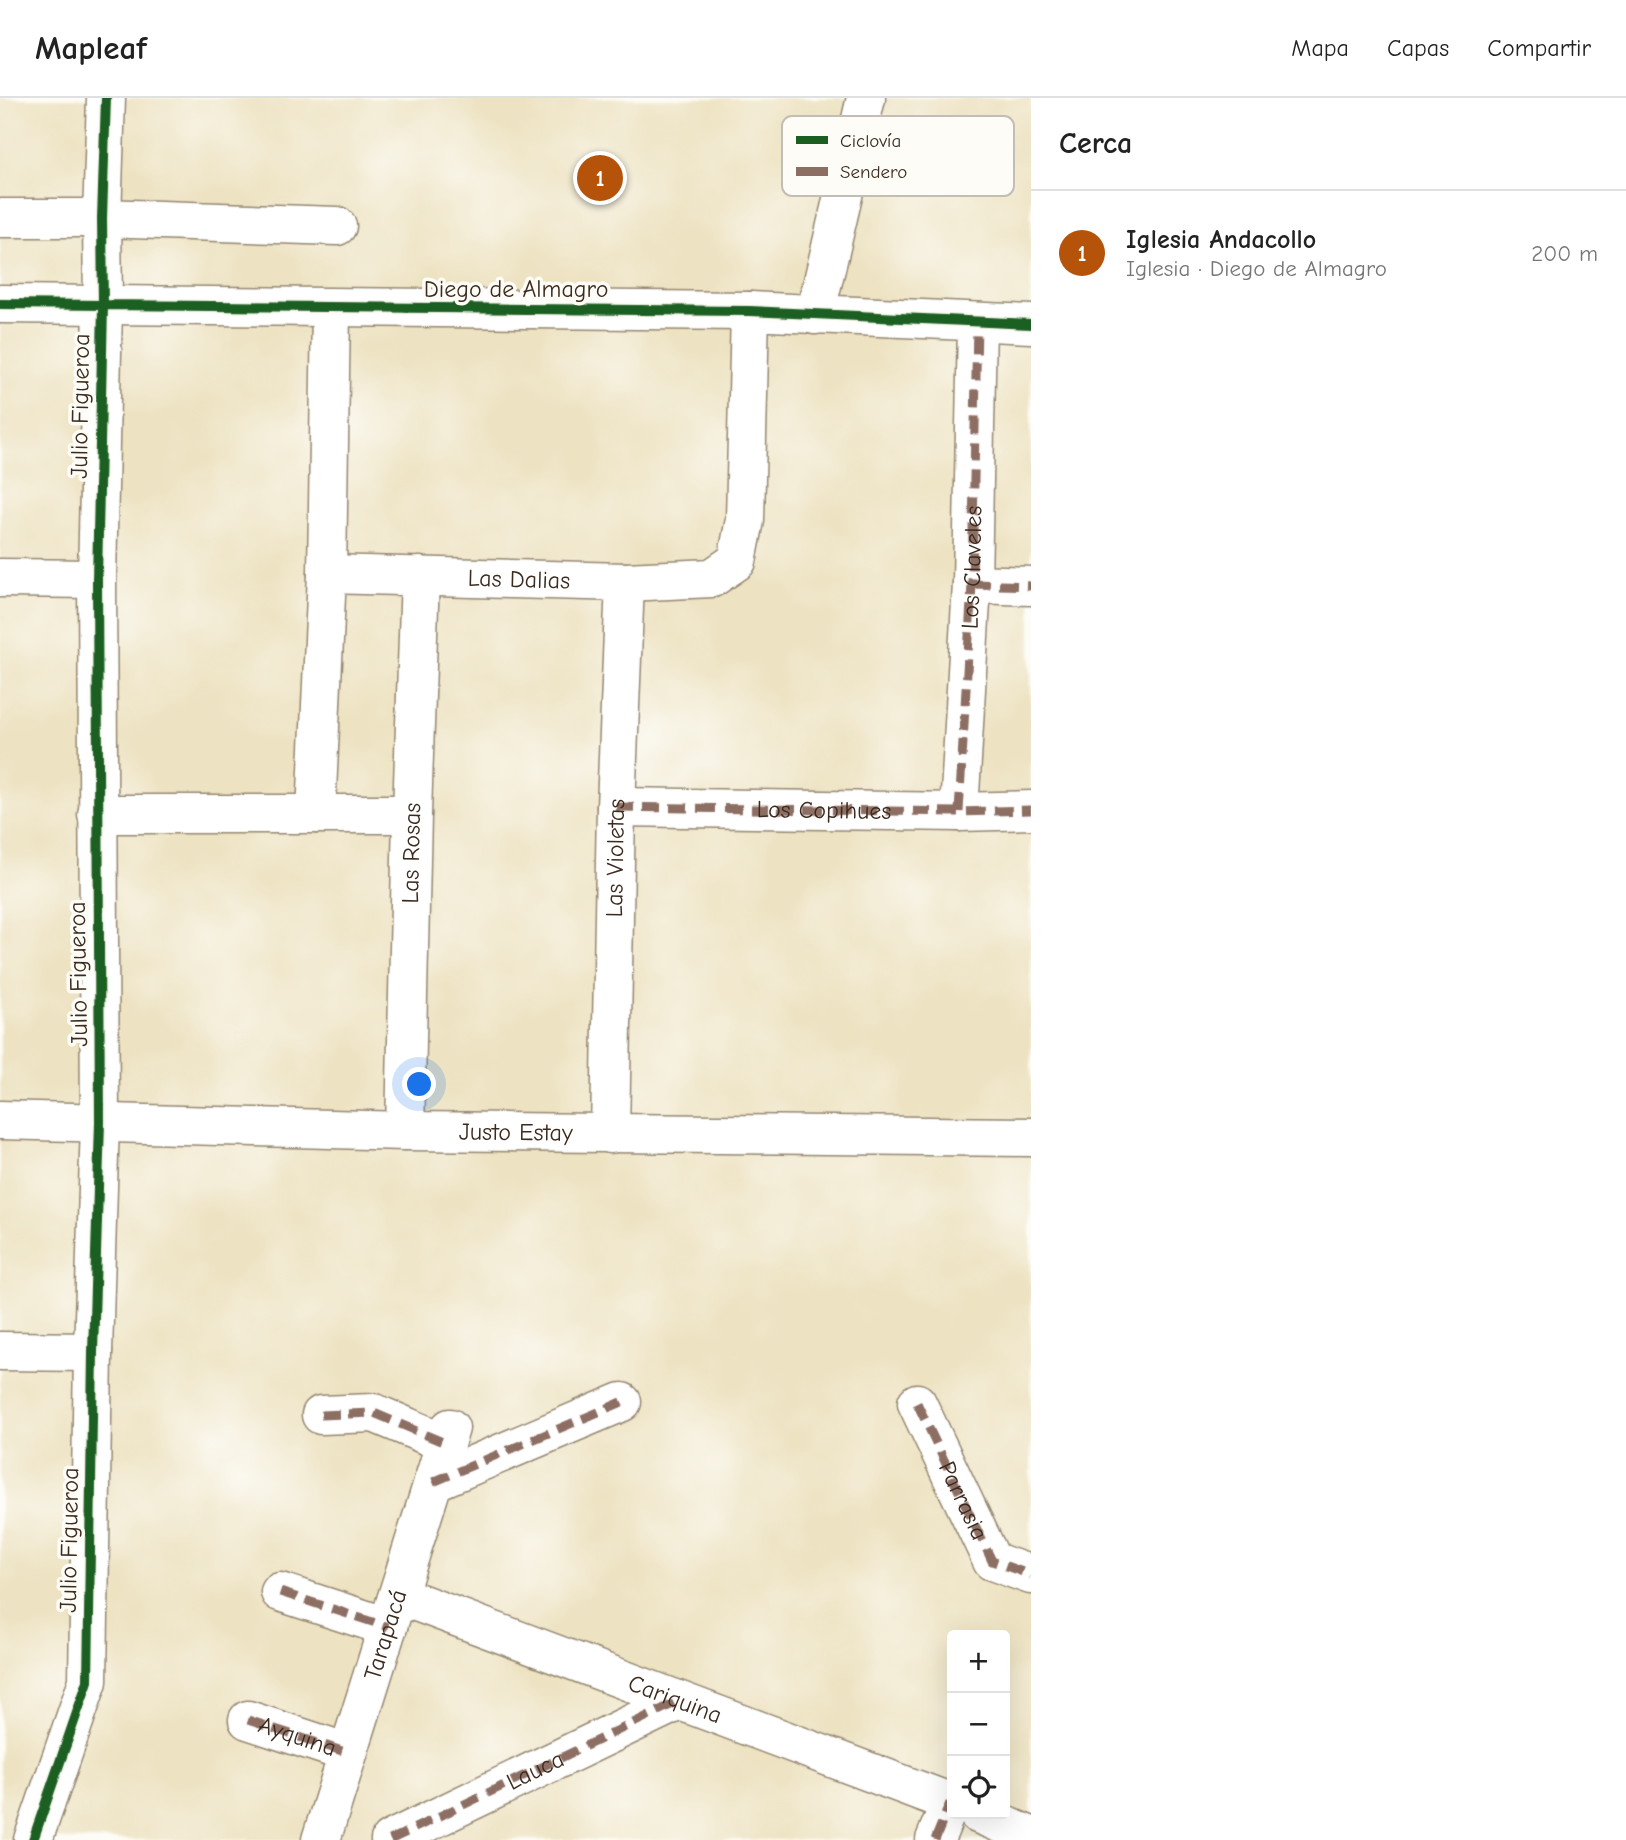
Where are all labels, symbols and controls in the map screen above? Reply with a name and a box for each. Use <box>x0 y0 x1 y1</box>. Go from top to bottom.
text: Mapleaf <box>35 29 147 67</box>
text: Mapa <box>1291 34 1349 62</box>
text: Capas <box>1387 34 1449 62</box>
text: Compartir <box>1487 34 1591 62</box>
legend <box>782 116 1014 196</box>
text: Cerca <box>1059 126 1132 161</box>
text: Ciclovía <box>840 130 901 152</box>
pin: 1 <box>577 152 623 204</box>
text: Sendero <box>840 161 907 183</box>
text: Iglesia Andacollo <box>1126 225 1316 255</box>
text: 1 <box>1077 240 1087 267</box>
text: 200 m <box>1531 240 1598 267</box>
text: Iglesia · Diego de Almagro <box>1126 255 1387 282</box>
street label: Diego de Almagro <box>424 275 608 303</box>
street label: Julio Figueroa <box>65 333 95 479</box>
street label: Los Claveles <box>955 505 987 630</box>
street label: Las Dalias <box>467 564 571 595</box>
street label: Los Copihues <box>756 795 892 825</box>
street label: Las Violetas <box>600 798 630 918</box>
street label: Las Rosas <box>396 802 426 904</box>
street label: Julio Figueroa <box>63 901 93 1047</box>
your location <box>402 1067 436 1101</box>
street label: Justo Estay <box>459 1118 573 1147</box>
street label: Parrasia <box>933 1457 994 1544</box>
street label: Julio Figueroa <box>54 1467 84 1613</box>
street label: Tarapacá <box>358 1586 413 1684</box>
map controls <box>947 1630 1010 1819</box>
button: + <box>947 1630 1010 1693</box>
street label: Cariquina <box>624 1669 726 1729</box>
button: − <box>947 1693 1010 1756</box>
street label: Ayquina <box>255 1710 340 1762</box>
street label: Lauca <box>502 1745 568 1796</box>
button: locate <box>947 1756 1010 1819</box>

